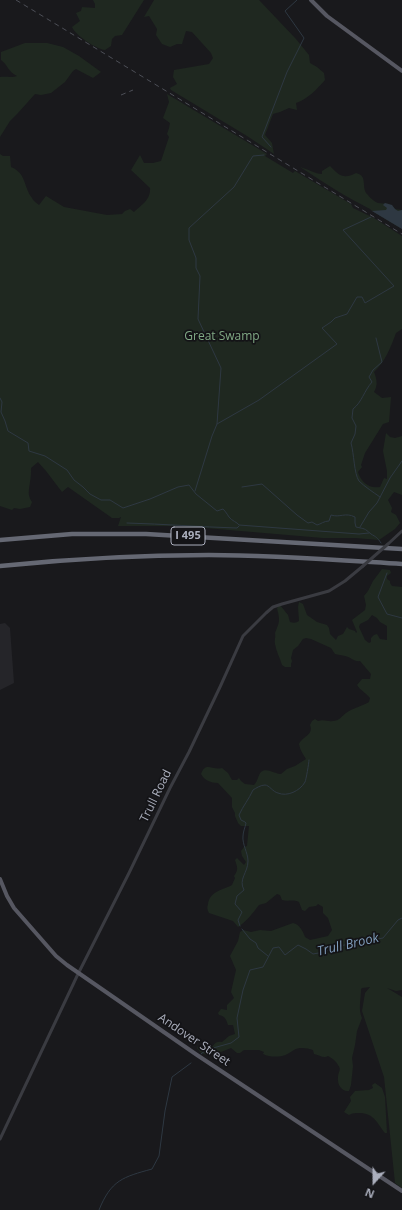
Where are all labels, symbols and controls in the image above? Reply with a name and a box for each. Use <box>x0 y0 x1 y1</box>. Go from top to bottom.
park label: Great Swamp <box>184 330 260 344</box>
road number: I 495 <box>171 527 205 545</box>
street label: Trull Road <box>137 767 175 825</box>
water label: Trull Brook <box>316 930 380 960</box>
street label: Andover Street <box>155 1011 233 1069</box>
north arrow <box>354 1162 394 1202</box>
text: N <box>363 1185 376 1202</box>

